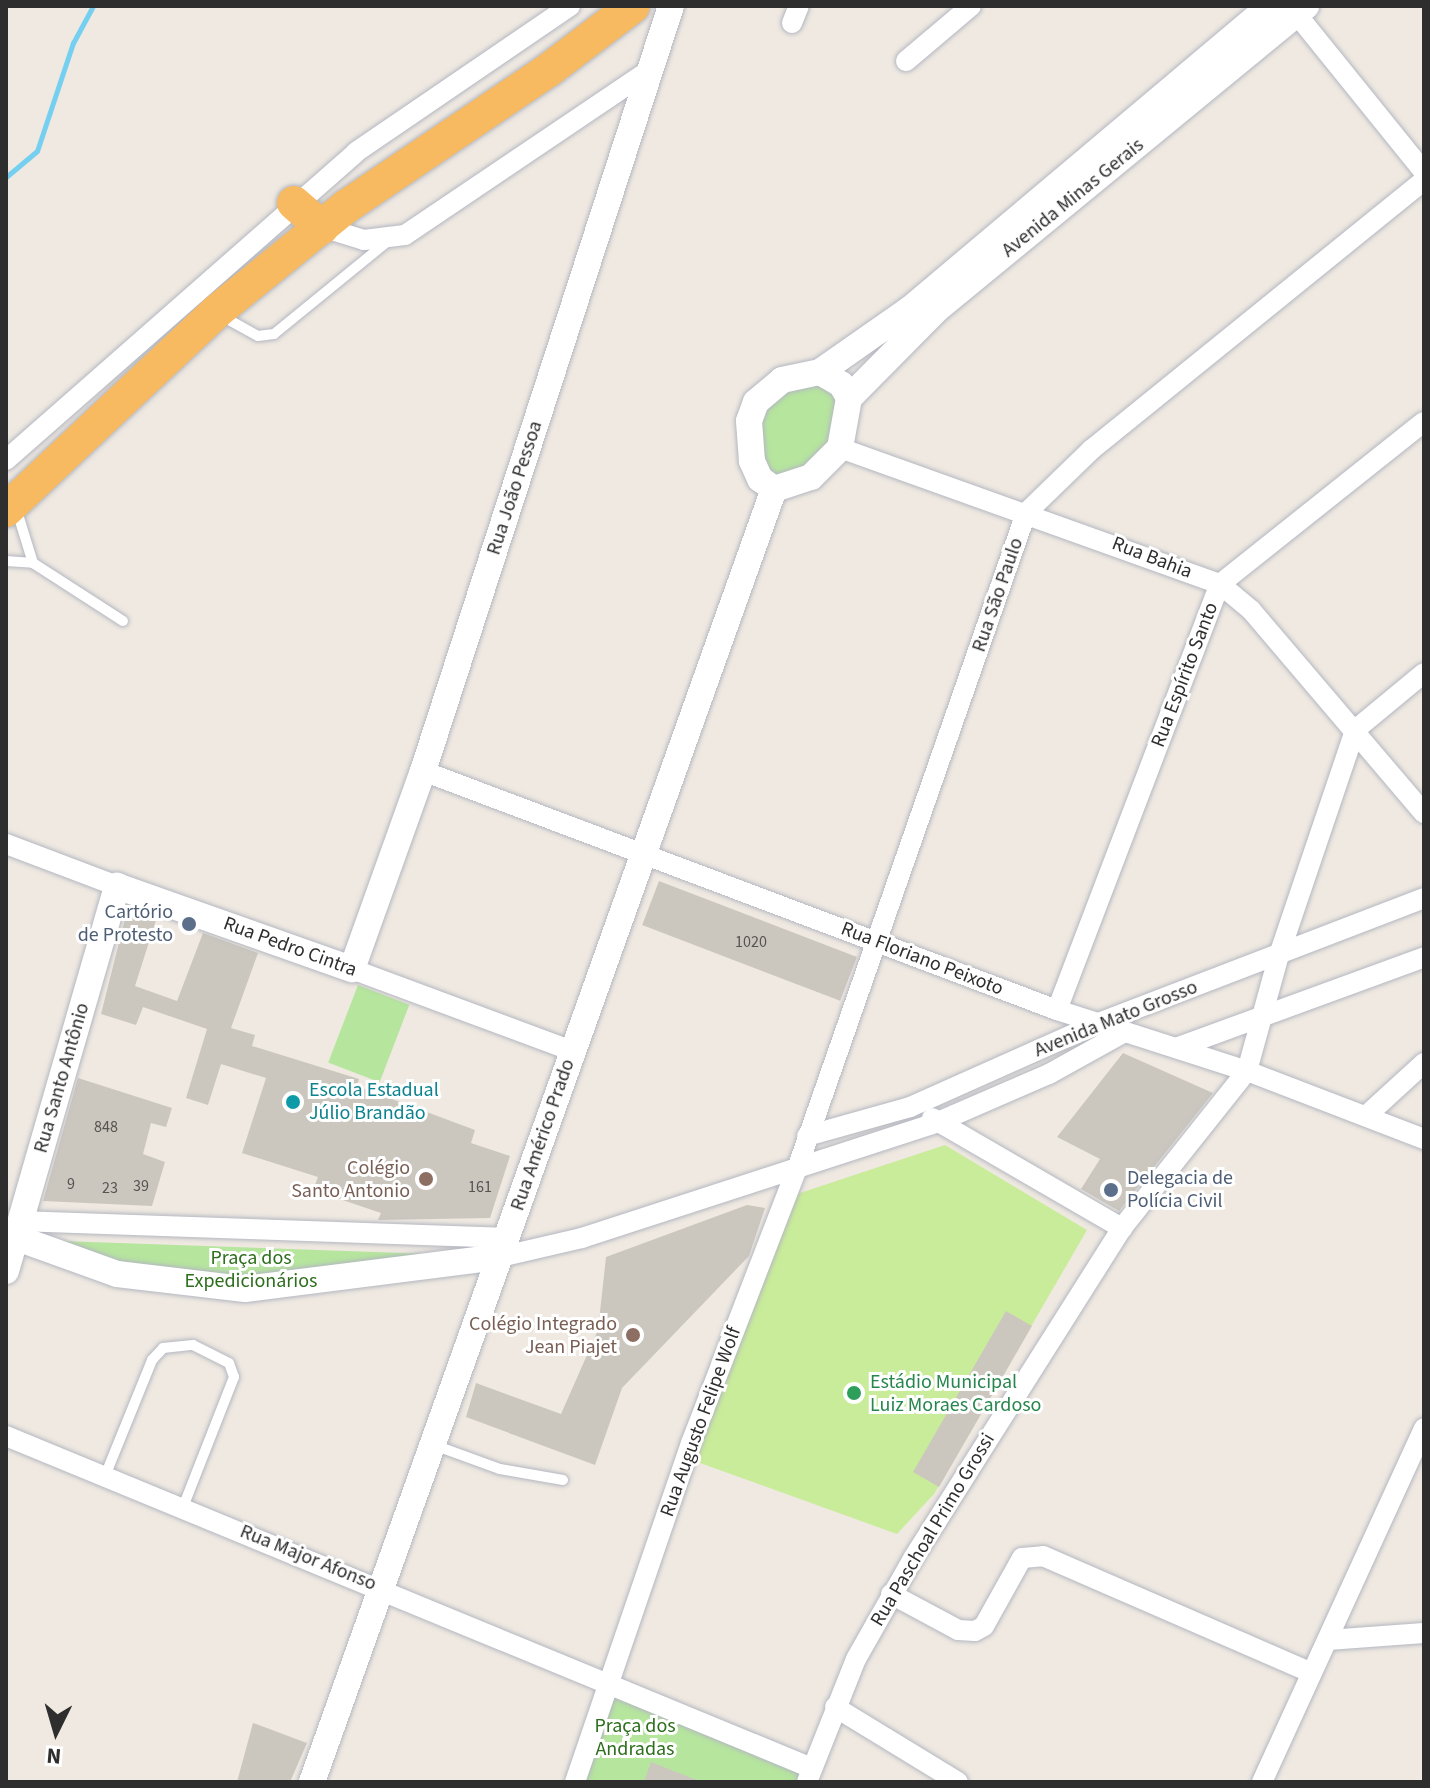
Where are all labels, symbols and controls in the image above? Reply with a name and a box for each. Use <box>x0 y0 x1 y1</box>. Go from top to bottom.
street label: Avenida Minas Gerais <box>997 133 1149 263</box>
street label: Rua João Pessoa <box>482 418 548 558</box>
street label: Rua Bahia <box>1108 532 1196 584</box>
street label: Rua São Paulo <box>967 535 1029 655</box>
street label: Rua Espírito Santo <box>1146 599 1224 751</box>
place label: Cartório de Protesto <box>78 900 173 947</box>
street label: Rua Pedro Cintra <box>220 912 360 982</box>
marker: Cartório de Protesto <box>180 915 198 933</box>
street label: Rua Floriano Peixoto <box>837 917 1007 1001</box>
house number: 1020 <box>735 932 767 952</box>
street label: Avenida Mato Grosso <box>1031 975 1201 1063</box>
street label: Rua Santo Antônio <box>29 1000 95 1156</box>
street label: Rua Américo Prado <box>506 1056 580 1214</box>
place label: Escola Estadual Júlio Brandão <box>309 1078 439 1125</box>
marker: Escola Estadual Júlio Brandão <box>284 1093 302 1111</box>
house number: 848 <box>94 1117 118 1137</box>
place label: Colégio Santo Antonio <box>291 1156 410 1203</box>
place label: Delegacia de Polícia Civil <box>1127 1166 1233 1213</box>
marker: Colégio Santo Antonio <box>417 1170 435 1188</box>
house number: 9 <box>67 1174 75 1194</box>
house number: 39 <box>133 1176 149 1196</box>
house number: 161 <box>468 1177 492 1197</box>
house number: 23 <box>102 1178 118 1198</box>
marker: Delegacia de Polícia Civil <box>1102 1181 1120 1199</box>
park label: Praça dos Expedicionários <box>185 1247 317 1294</box>
place label: Colégio Integrado Jean Piajet <box>469 1312 617 1359</box>
street label: Rua Augusto Felipe Wolf <box>655 1324 747 1520</box>
marker: Colégio Integrado Jean Piajet <box>624 1326 642 1344</box>
place label: Estádio Municipal Luiz Moraes Cardoso <box>870 1370 1041 1417</box>
marker: Estádio Municipal Luiz Moraes Cardoso <box>845 1384 863 1402</box>
street label: Rua Paschoal Primo Grossi <box>866 1429 1000 1631</box>
street label: Rua Major Afonso <box>236 1520 380 1596</box>
north arrow <box>16 1692 96 1772</box>
park label: Praça dos Andradas <box>594 1715 676 1762</box>
text: N <box>45 1739 63 1772</box>

